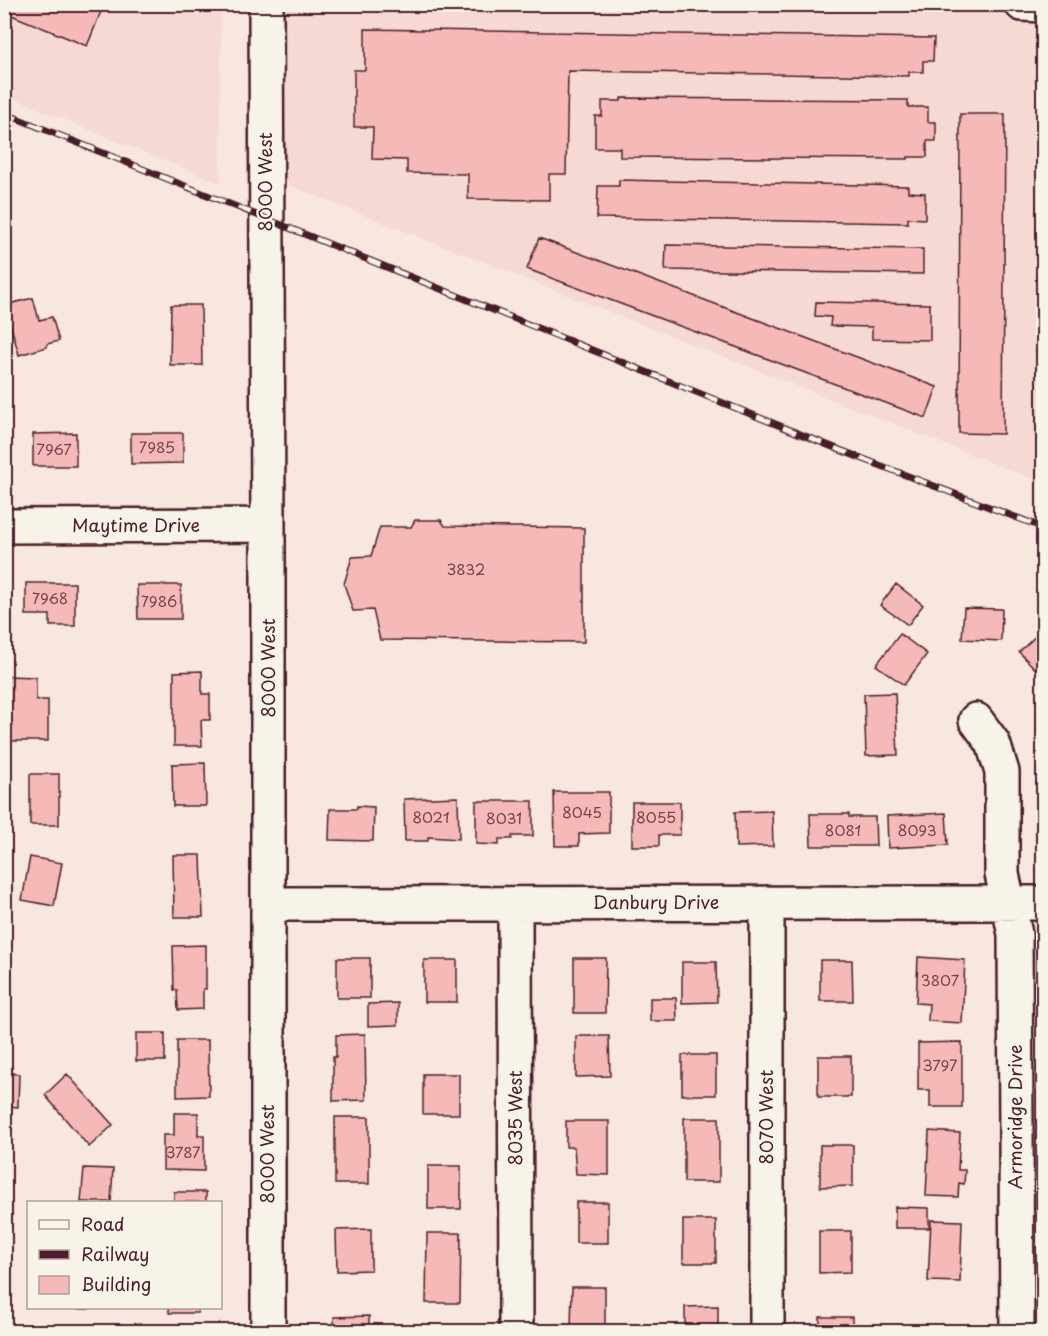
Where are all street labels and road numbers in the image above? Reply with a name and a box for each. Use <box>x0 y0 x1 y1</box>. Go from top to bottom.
street label: 8000 West <box>251 132 278 232</box>
street label: Maytime Drive <box>72 511 200 538</box>
street label: 8000 West <box>254 618 281 718</box>
street label: Danbury Drive <box>593 888 719 915</box>
street label: Armoridge Drive <box>1001 1045 1028 1189</box>
street label: 8035 West <box>501 1070 528 1166</box>
street label: 8070 West <box>752 1070 779 1164</box>
street label: 8000 West <box>253 1104 280 1204</box>

